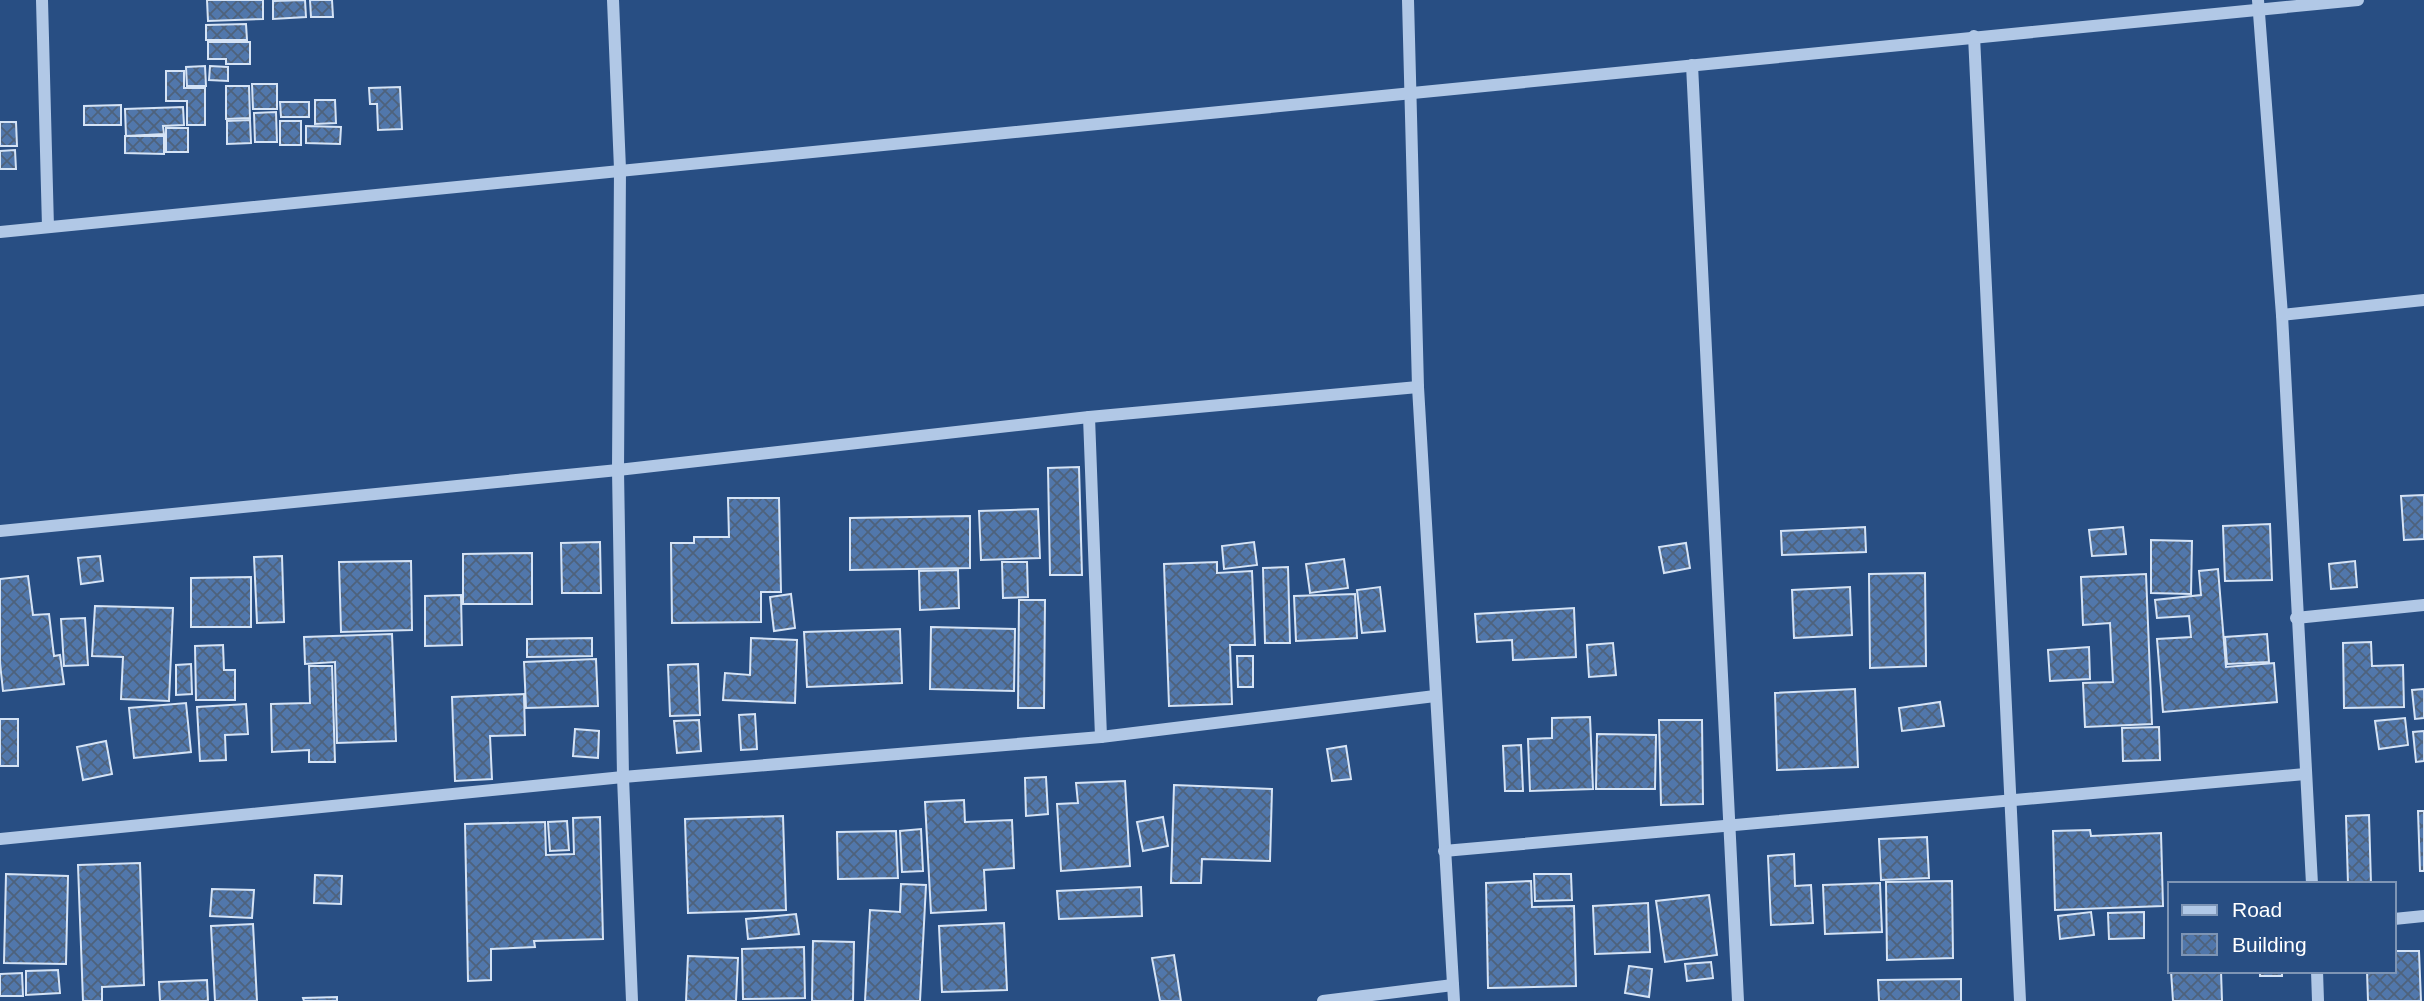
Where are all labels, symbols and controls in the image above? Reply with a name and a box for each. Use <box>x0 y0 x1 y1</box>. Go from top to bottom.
legend <box>2168 882 2396 973</box>
text: Road <box>2232 898 2282 921</box>
text: Building <box>2232 933 2307 956</box>

